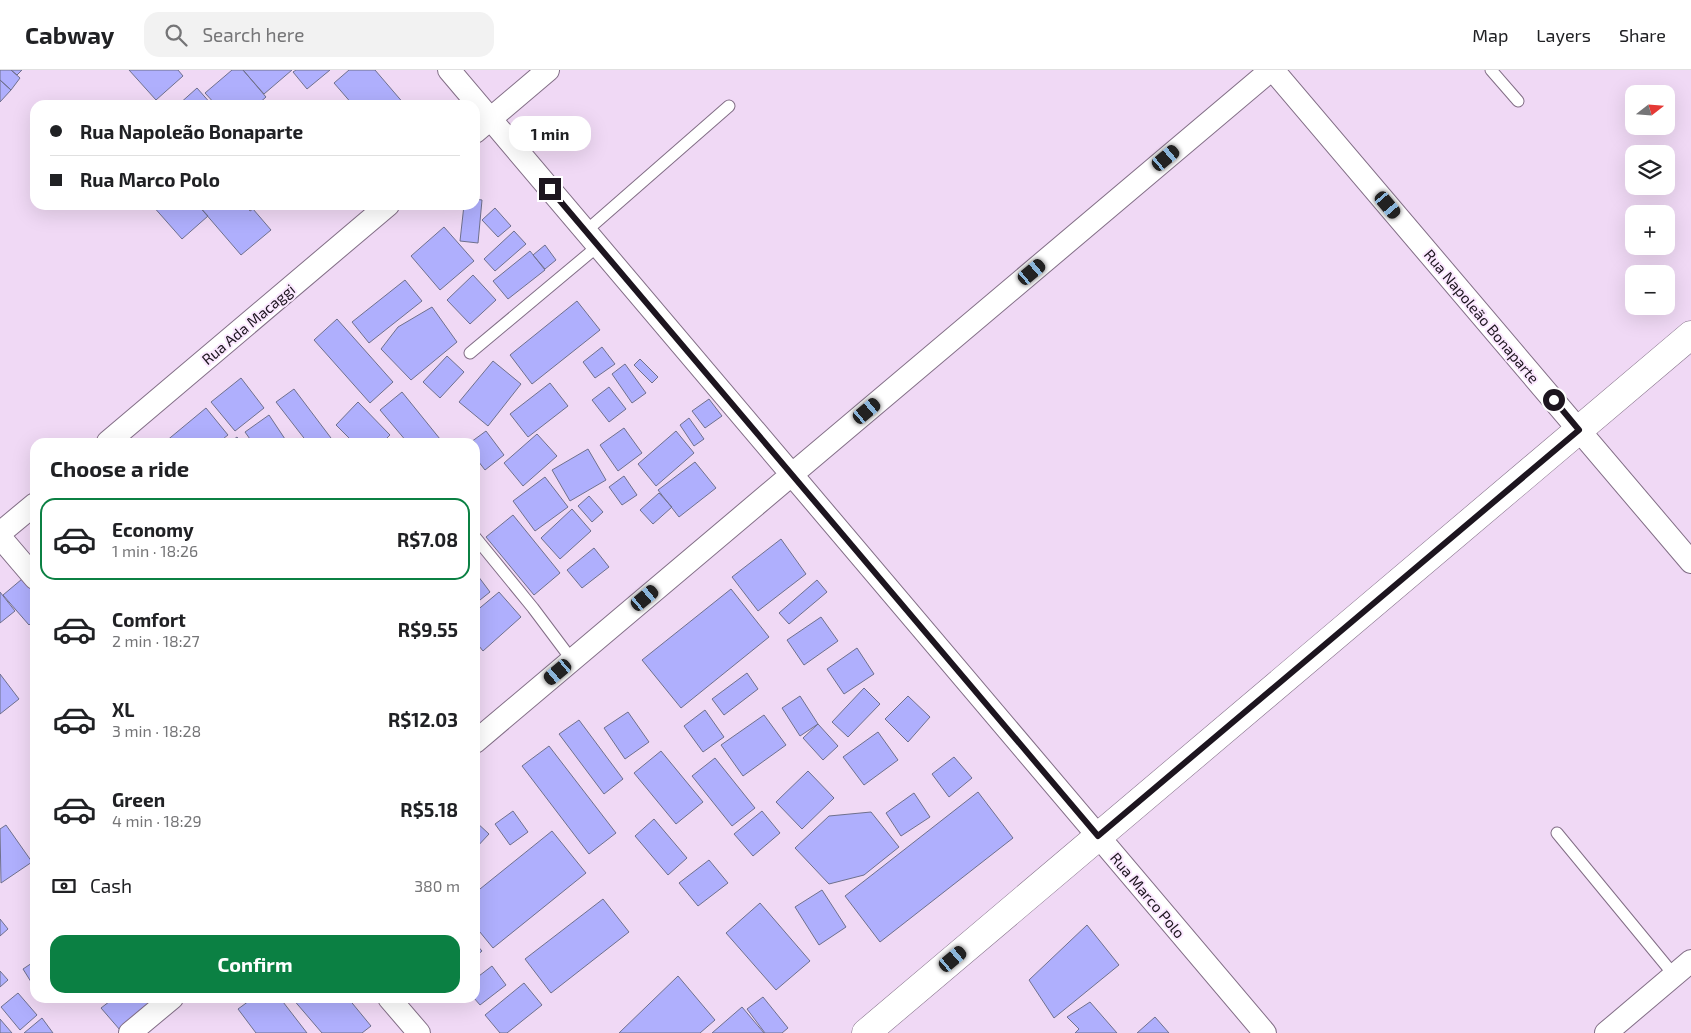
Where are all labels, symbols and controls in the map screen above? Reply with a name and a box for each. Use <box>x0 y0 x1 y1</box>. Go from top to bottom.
search box <box>144 12 494 57</box>
text: Cabway <box>25 20 114 49</box>
icon: search <box>162 21 190 49</box>
text: Search here <box>202 23 304 46</box>
text: Map <box>1472 24 1508 46</box>
text: Layers <box>1536 24 1591 46</box>
text: Share <box>1619 24 1666 46</box>
north arrow <box>1625 85 1675 135</box>
map controls <box>1625 85 1675 315</box>
callout: 1 min <box>509 116 591 152</box>
text: Rua Napoleão Bonaparte <box>80 120 303 143</box>
text: 1 min <box>531 124 569 143</box>
car <box>1149 143 1182 173</box>
button: layers <box>1625 145 1675 195</box>
text: Rua Marco Polo <box>80 168 220 191</box>
route end <box>539 178 561 200</box>
car <box>1372 189 1403 221</box>
button: + <box>1625 205 1675 255</box>
street label: Rua Napoleão Bonaparte <box>1421 245 1543 387</box>
car <box>1015 257 1048 287</box>
button: − <box>1625 265 1675 315</box>
street label: Rua Ada Macaggi <box>198 280 298 368</box>
route start <box>1543 389 1565 411</box>
car <box>850 396 883 426</box>
text: Choose a ride <box>50 455 189 481</box>
icon: car <box>52 517 97 562</box>
text: Economy <box>112 518 194 541</box>
text: R$7.08 <box>397 528 458 551</box>
text: 1 min · 18:26 <box>112 541 198 560</box>
car <box>628 583 661 613</box>
icon: car <box>52 607 97 652</box>
text: Comfort <box>112 608 186 631</box>
text: R$9.55 <box>398 618 458 641</box>
text: 2 min · 18:27 <box>112 631 200 650</box>
car <box>541 657 574 687</box>
icon: car <box>52 697 97 742</box>
text: XL <box>112 698 134 721</box>
text: R$12.03 <box>388 708 458 731</box>
text: 3 min · 18:28 <box>112 721 201 740</box>
icon: car <box>52 787 97 832</box>
text: Green <box>112 788 165 811</box>
text: R$5.18 <box>400 798 458 821</box>
text: 4 min · 18:29 <box>112 811 202 830</box>
street label: Rua Marco Polo <box>1107 849 1189 941</box>
icon: cash <box>50 872 78 900</box>
text: Cash <box>90 874 132 897</box>
text: 380 m <box>414 876 460 895</box>
button: Confirm <box>50 935 460 993</box>
car <box>936 944 969 974</box>

